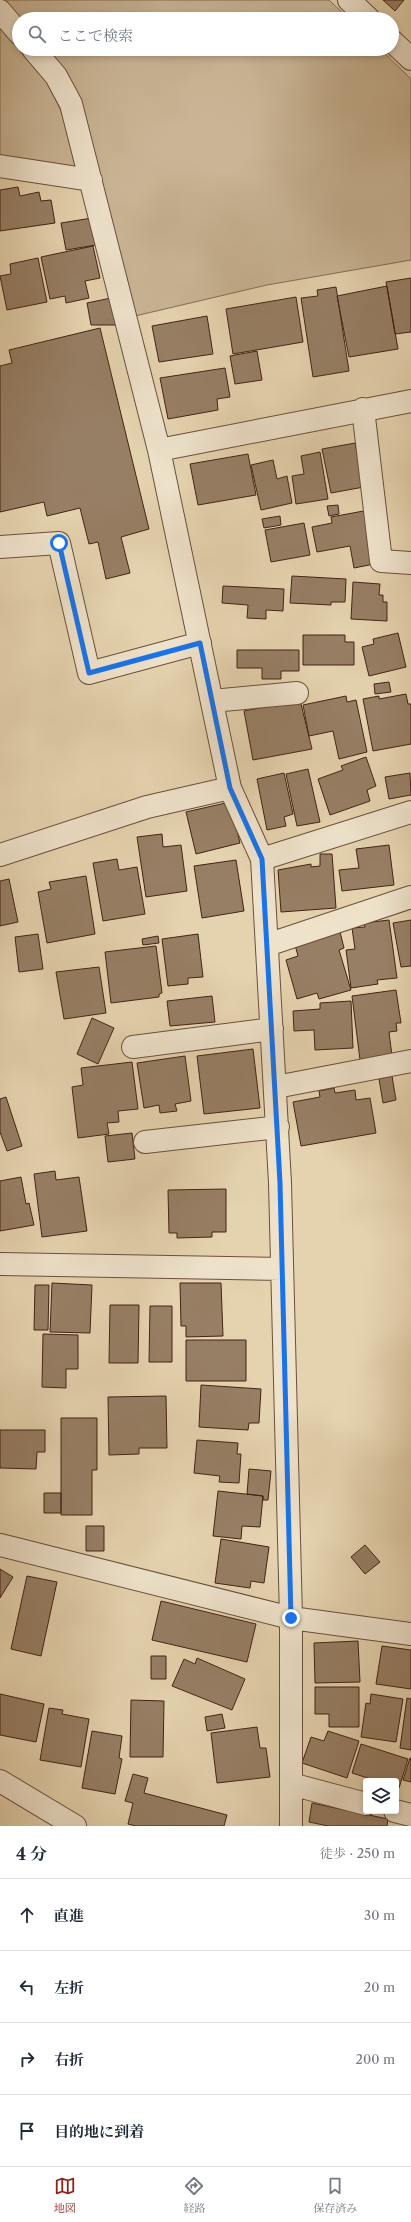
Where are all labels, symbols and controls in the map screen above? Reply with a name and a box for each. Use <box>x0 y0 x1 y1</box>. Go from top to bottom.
search box <box>12 12 399 56</box>
icon: search <box>26 23 48 45</box>
text: ここで検索 <box>58 26 133 45</box>
route start <box>50 534 68 552</box>
route end <box>282 1609 300 1627</box>
map controls <box>363 1778 399 1814</box>
button: layers <box>363 1778 399 1814</box>
text: 4 分 <box>16 1844 47 1864</box>
text: 徒歩 · 250 m <box>320 1845 395 1861</box>
icon: ahead <box>16 1904 38 1926</box>
text: 直進 <box>54 1906 84 1925</box>
text: 30 m <box>364 1907 395 1923</box>
icon: left <box>16 1976 38 1998</box>
text: 左折 <box>54 1978 84 1997</box>
text: 20 m <box>364 1979 395 1995</box>
icon: right <box>16 2048 38 2070</box>
text: 右折 <box>54 2050 84 2069</box>
text: 200 m <box>355 2051 395 2067</box>
icon: arrive <box>16 2120 38 2142</box>
text: 目的地に到着 <box>54 2122 144 2141</box>
tab: 地図 <box>54 2175 76 2215</box>
tab: 経路 <box>183 2175 205 2215</box>
tab: 保存済み <box>313 2175 357 2215</box>

